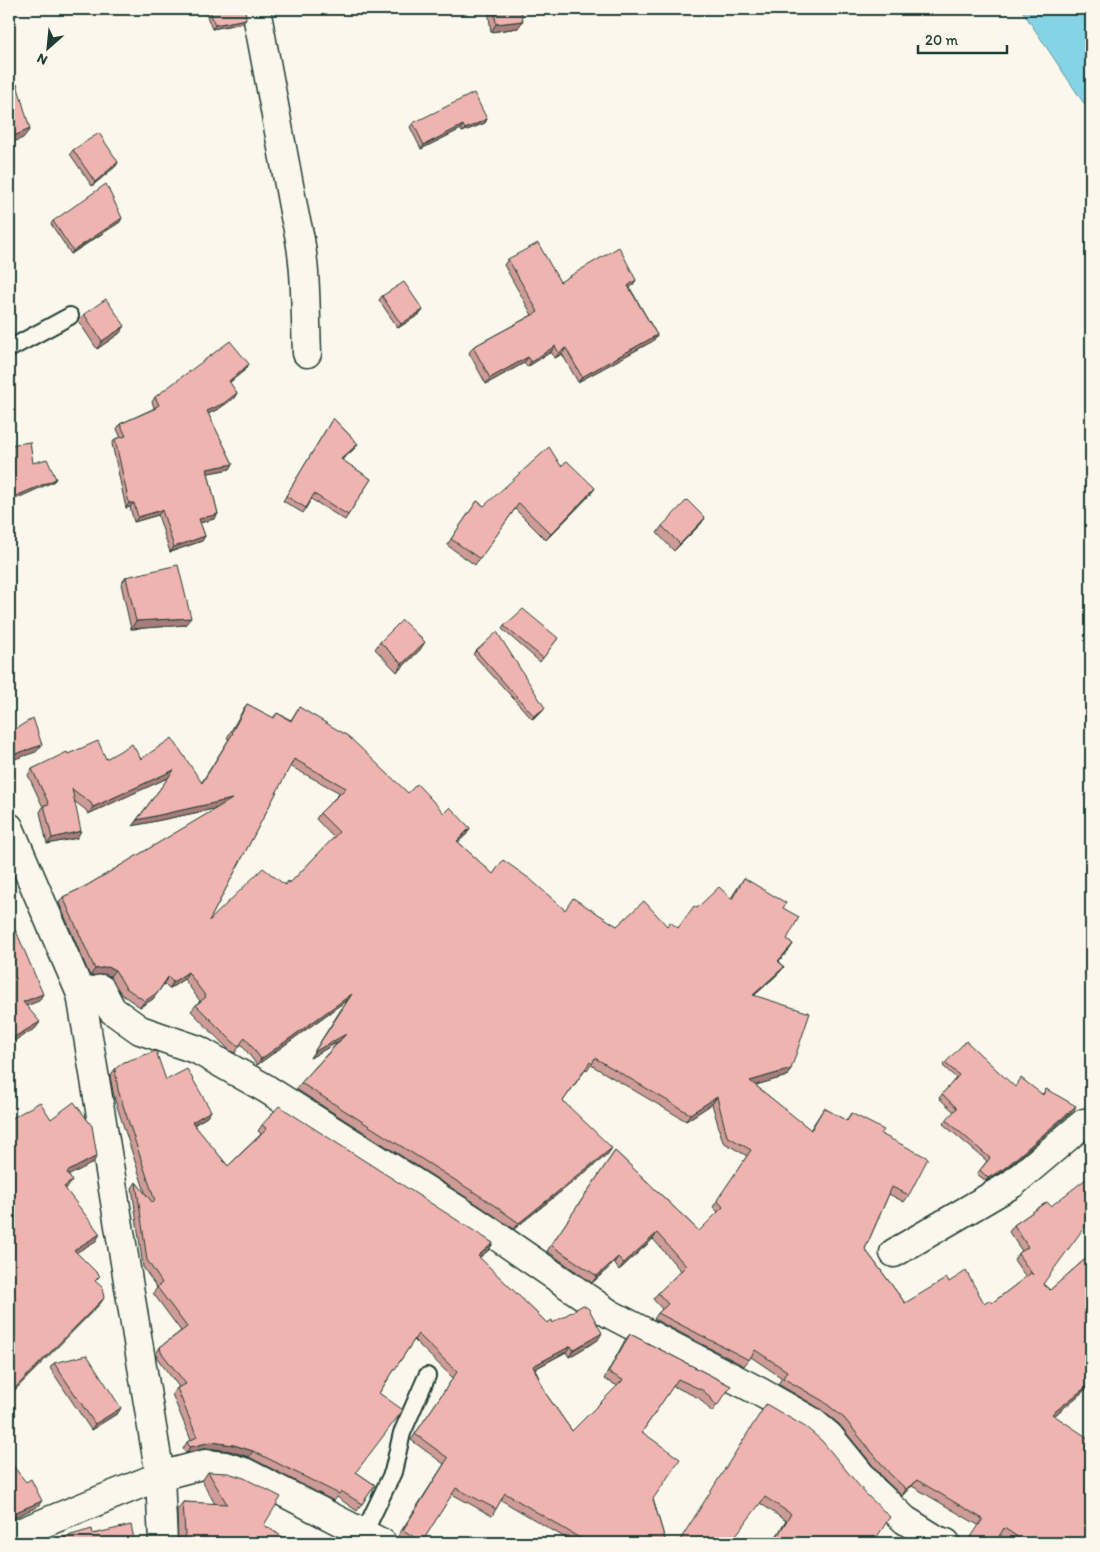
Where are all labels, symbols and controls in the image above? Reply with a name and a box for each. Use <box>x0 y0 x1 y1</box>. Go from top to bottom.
north arrow <box>22 22 72 72</box>
scale bar <box>918 22 1006 54</box>
text: 20 m <box>925 31 959 49</box>
text: N <box>34 49 50 69</box>

